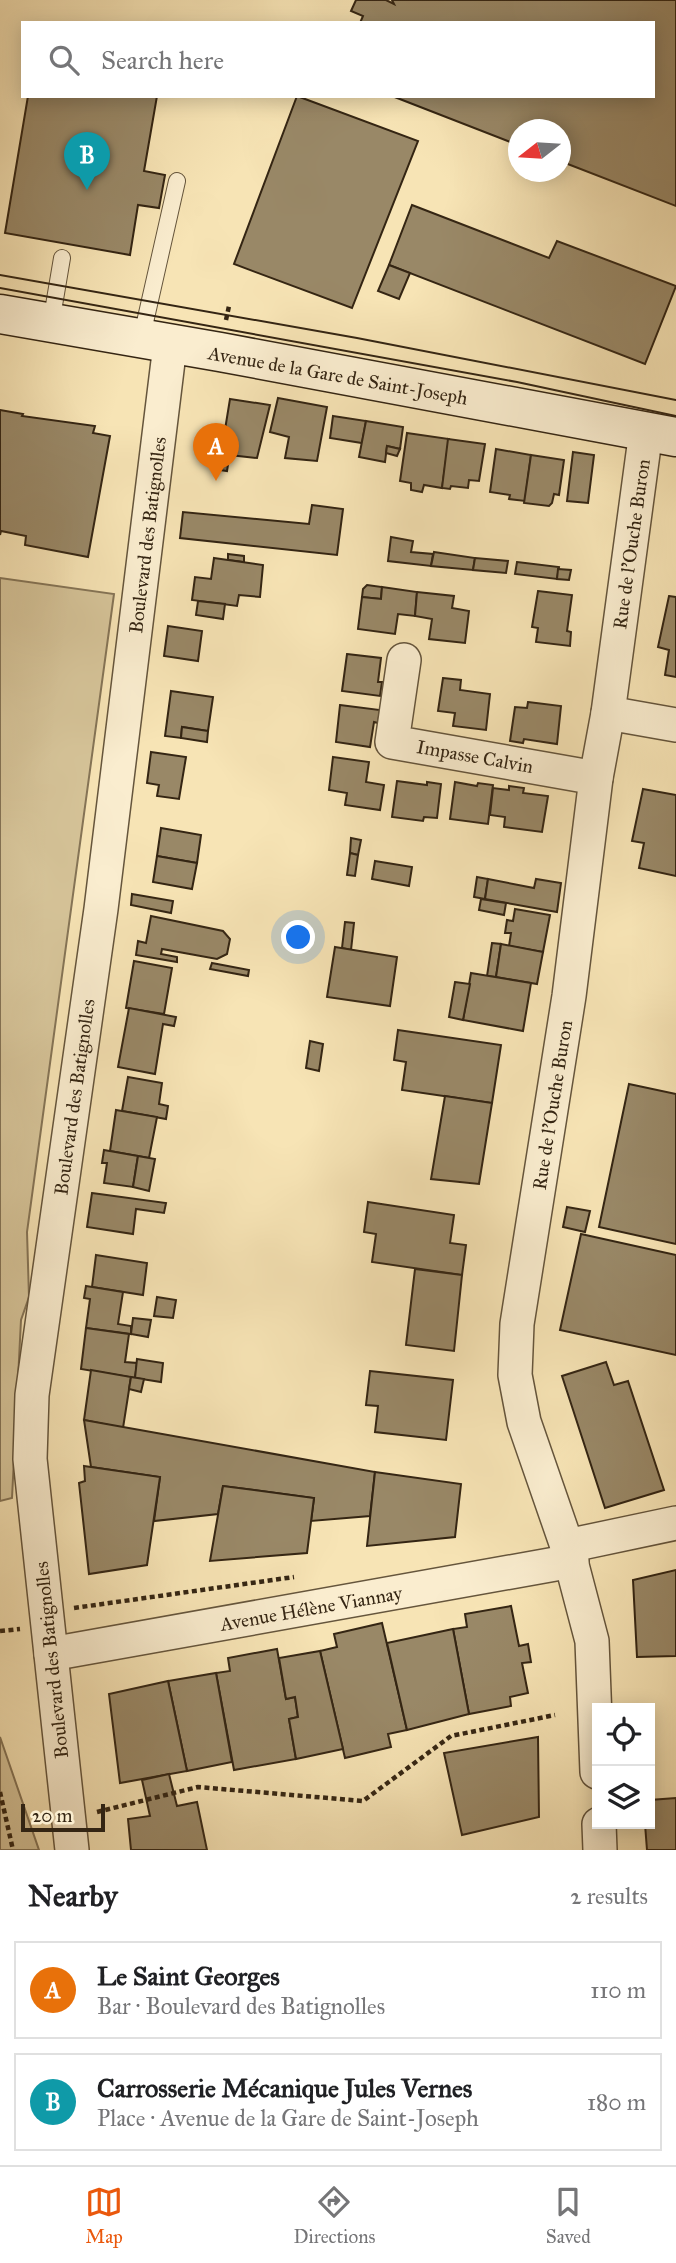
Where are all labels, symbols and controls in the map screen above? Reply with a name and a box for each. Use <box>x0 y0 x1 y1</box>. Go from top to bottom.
search box <box>21 21 655 98</box>
icon: search <box>45 41 83 79</box>
text: Search here <box>101 44 224 76</box>
north arrow <box>508 119 571 182</box>
pin: B <box>64 132 110 190</box>
street label: Avenue de la Gare de Saint-Joseph <box>205 341 470 411</box>
pin: A <box>193 423 239 481</box>
street label: Boulevard des Batignolles <box>124 435 172 635</box>
street label: Rue de l'Ouche Buron <box>608 458 655 631</box>
street label: Impasse Calvin <box>415 735 535 778</box>
your location <box>281 920 315 954</box>
street label: Boulevard des Batignolles <box>49 997 101 1197</box>
street label: Rue de l'Ouche Buron <box>528 1019 577 1192</box>
street label: Boulevard des Batignolles <box>30 1560 74 1760</box>
street label: Avenue Hélène Viannay <box>217 1581 405 1636</box>
map controls <box>592 1703 655 1829</box>
button: locate <box>592 1703 655 1766</box>
button: layers <box>592 1766 655 1829</box>
scale bar <box>21 1801 105 1833</box>
text: 20 m <box>32 1804 73 1827</box>
text: Nearby <box>28 1878 118 1914</box>
text: 2 results <box>570 1882 648 1910</box>
text: Le Saint Georges <box>97 1960 280 1992</box>
text: A <box>45 1976 61 2004</box>
text: 110 m <box>590 1976 646 2004</box>
text: Bar · Boulevard des Batignolles <box>97 1992 385 2020</box>
text: Carrosserie Mécanique Jules Vernes <box>97 2072 472 2104</box>
text: B <box>45 2088 61 2116</box>
text: 180 m <box>587 2088 646 2116</box>
text: Place · Avenue de la Gare de Saint-Joseph <box>97 2104 479 2132</box>
tab: Map <box>85 2183 123 2248</box>
tab: Directions <box>293 2183 375 2248</box>
tab: Saved <box>546 2183 591 2248</box>

